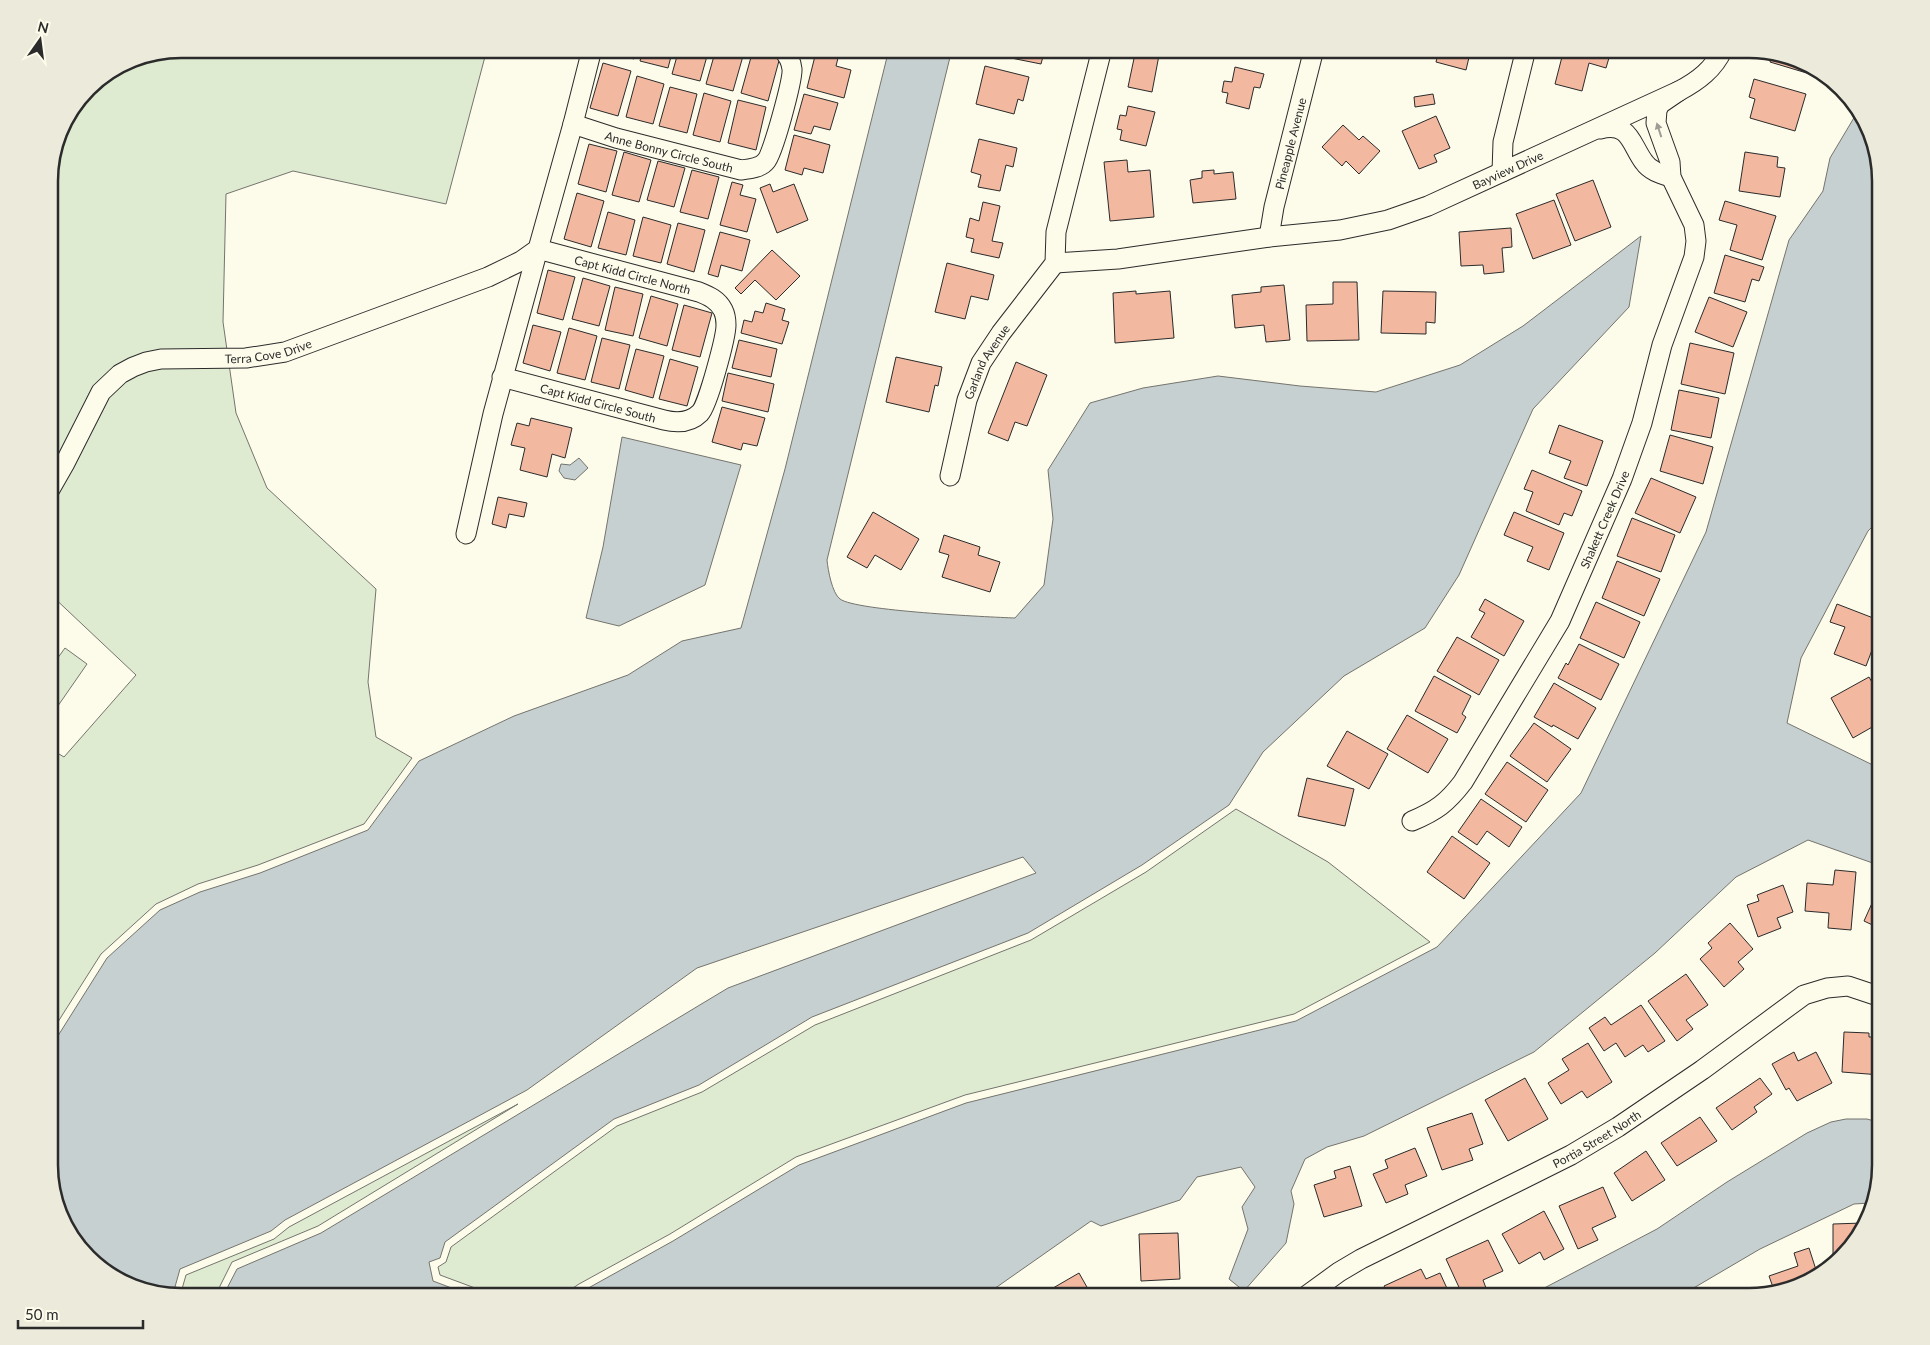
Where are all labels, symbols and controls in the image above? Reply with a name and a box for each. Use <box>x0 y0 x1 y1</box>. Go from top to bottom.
north arrow <box>15 15 65 65</box>
text: N <box>36 17 51 36</box>
street label: Pineapple Avenue <box>1271 96 1309 191</box>
one-way arrow <box>1655 122 1662 137</box>
street label: Anne Bonny Circle South <box>603 127 735 175</box>
street label: Bayview Drive <box>1470 147 1545 192</box>
street label: Capt Kidd Circle North <box>573 252 692 297</box>
street label: Garland Avenue <box>960 321 1013 402</box>
street label: Terra Cove Drive <box>225 335 314 366</box>
street label: Capt Kidd Circle South <box>538 380 658 426</box>
street label: Shakett Creek Drive <box>1576 469 1632 571</box>
street label: Portia Street North <box>1550 1106 1644 1171</box>
scale bar <box>18 1298 142 1330</box>
text: 50 m <box>25 1305 59 1323</box>

